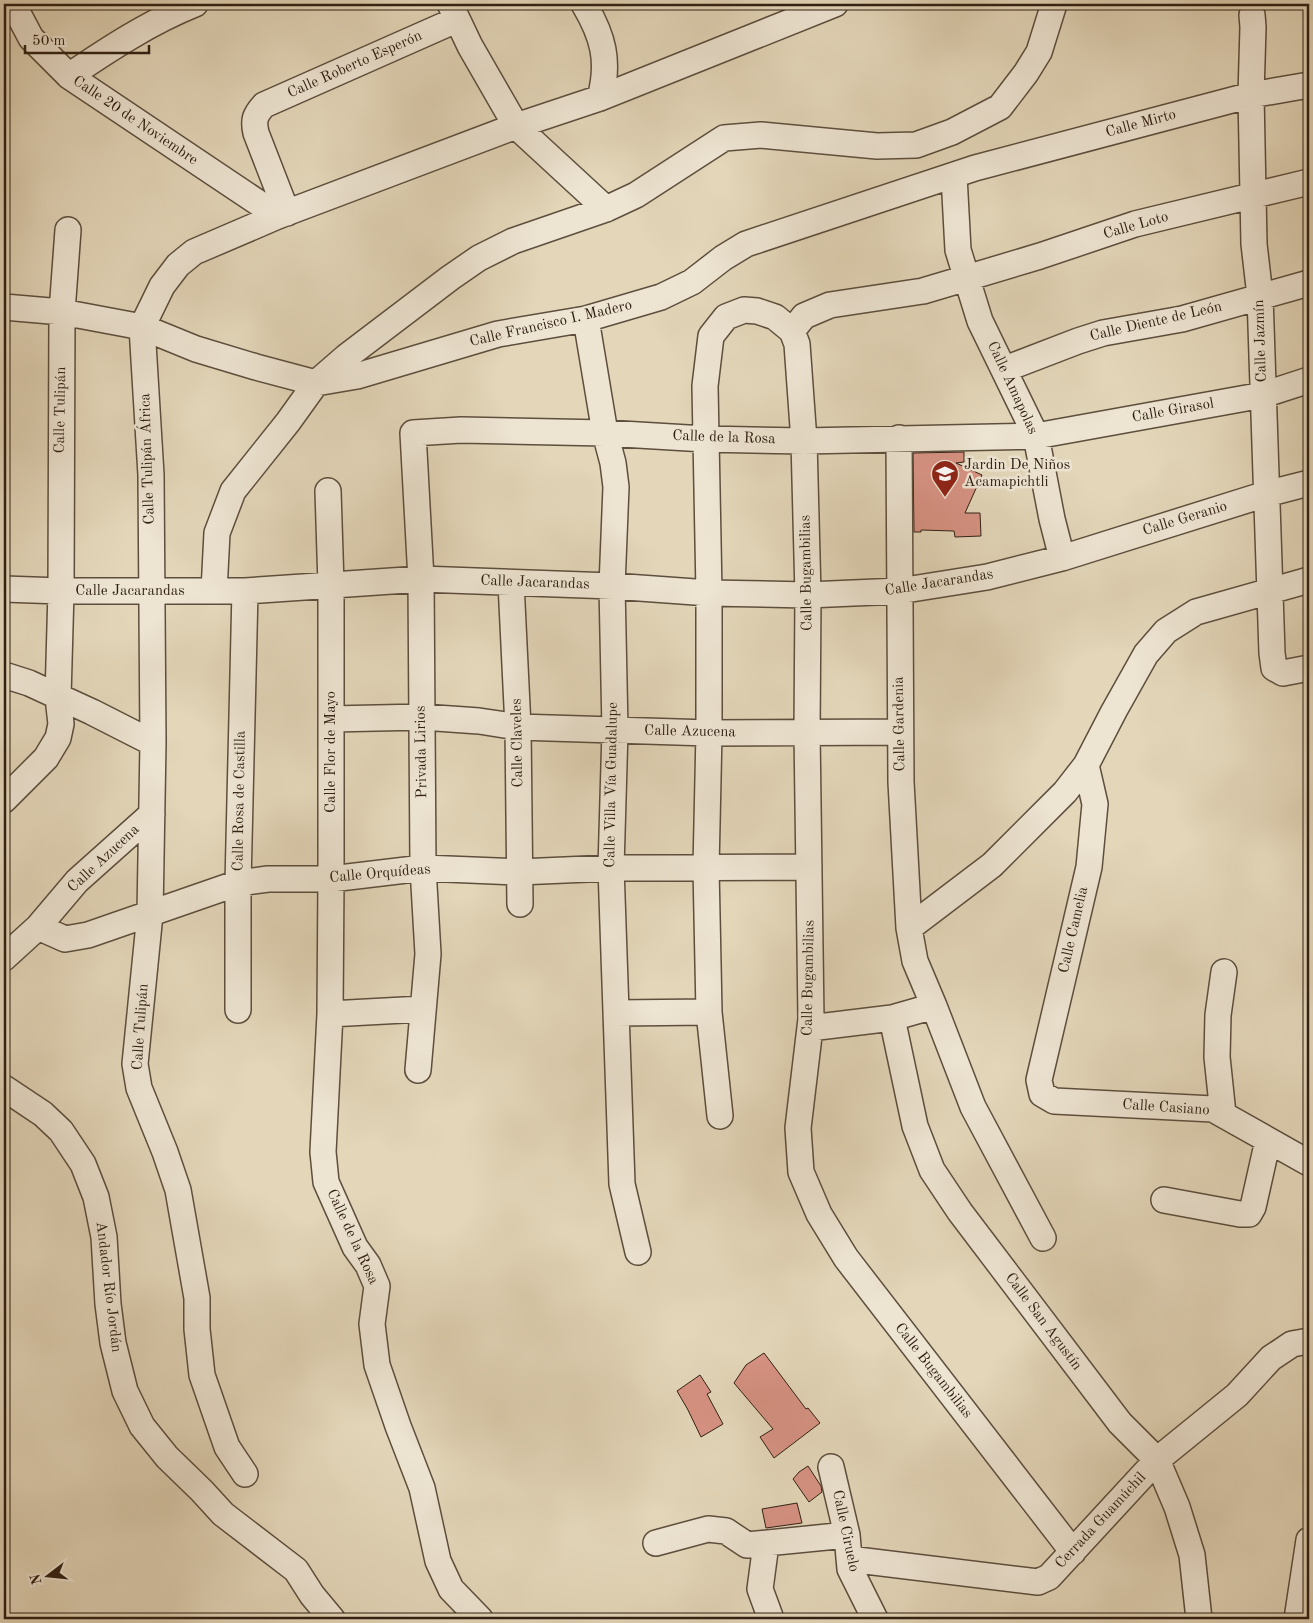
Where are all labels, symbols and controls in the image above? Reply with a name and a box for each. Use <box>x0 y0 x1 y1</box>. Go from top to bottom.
scale bar <box>25 22 149 54</box>
street label: Calle Roberto Esperón <box>285 29 425 101</box>
text: 50 m <box>32 34 66 49</box>
street label: Calle 20 de Noviembre <box>70 74 200 168</box>
street label: Calle Mirto <box>1104 107 1178 141</box>
street label: Calle Loto <box>1102 210 1170 242</box>
street label: Calle Francisco I. Madero <box>468 298 634 350</box>
street label: Calle Diente de León <box>1088 299 1224 345</box>
street label: Calle Jazmín <box>1252 299 1270 383</box>
street label: Calle Amapolas <box>984 339 1040 437</box>
street label: Calle Tulipán <box>53 366 69 454</box>
street label: Calle Tulipán África <box>135 392 158 525</box>
street label: Calle Girasol <box>1131 396 1215 426</box>
street label: Calle de la Rosa <box>672 429 776 447</box>
place label: Jardin De Niños Acamapichtli <box>964 458 1070 490</box>
school or university icon: Jardin De Niños Acamapichtli <box>930 459 960 498</box>
street label: Calle Geranio <box>1141 499 1229 539</box>
street label: Calle Bugambilias <box>798 515 816 631</box>
street label: Calle Jacarandas <box>884 567 994 599</box>
street label: Calle Jacarandas <box>480 574 590 592</box>
street label: Calle Jacarandas <box>75 584 185 599</box>
street label: Calle Gardenia <box>892 676 908 772</box>
street label: Calle Flor de Mayo <box>324 691 339 813</box>
street label: Calle Claveles <box>510 698 526 788</box>
street label: Calle Villa Vía Guadalupe <box>603 702 621 868</box>
street label: Privada Lirios <box>414 705 430 799</box>
street label: Calle Azucena <box>644 724 737 740</box>
street label: Calle Rosa de Castilla <box>231 730 249 871</box>
street label: Calle Azucena <box>65 822 143 896</box>
street label: Calle Orquídeas <box>329 862 431 886</box>
street label: Calle Camelia <box>1057 885 1091 975</box>
street label: Calle Bugambilias <box>800 920 818 1036</box>
street label: Calle Tulipán <box>130 983 152 1071</box>
street label: Calle Casiano <box>1122 1097 1210 1119</box>
street label: Calle de la Rosa <box>323 1187 381 1288</box>
street label: Andador Río Jordán <box>93 1221 123 1353</box>
street label: Calle San Agustín <box>1002 1271 1084 1373</box>
street label: Calle Bugambilias <box>891 1321 975 1421</box>
street label: Cerrada Guamúchil <box>1053 1470 1149 1572</box>
street label: Calle Ciruelo <box>829 1489 861 1573</box>
north arrow <box>22 1550 72 1600</box>
text: N <box>28 1572 45 1586</box>

